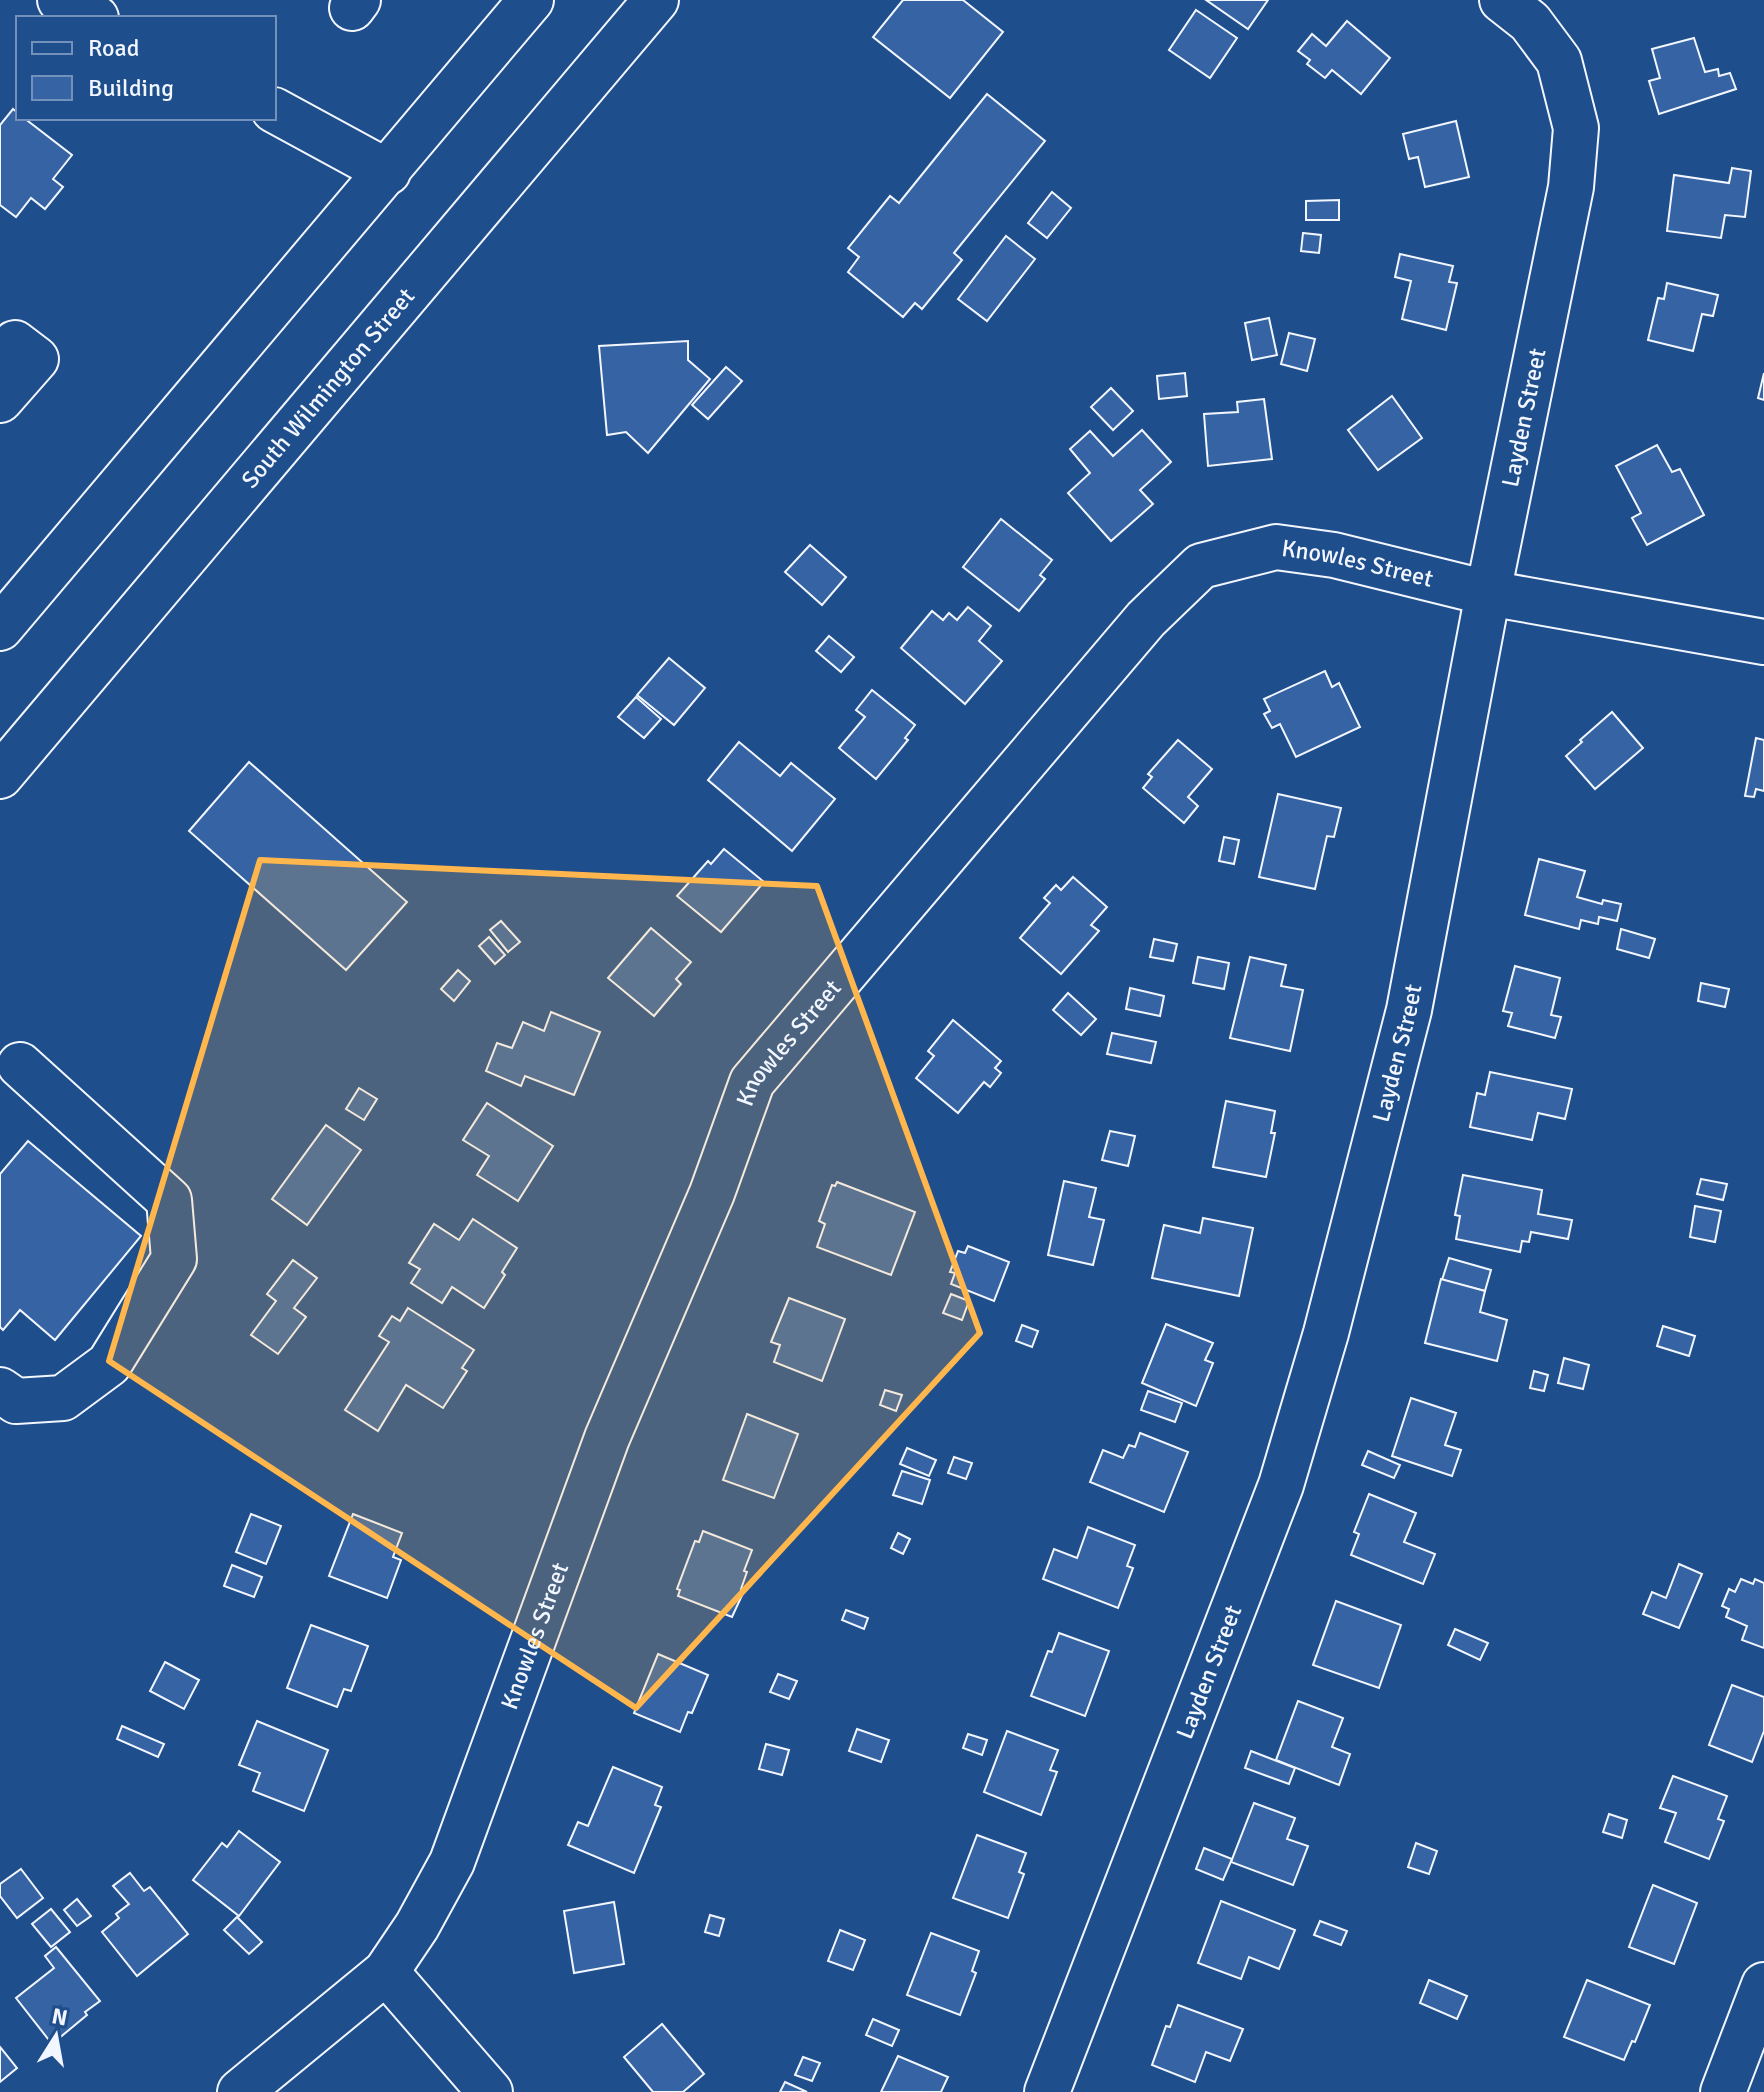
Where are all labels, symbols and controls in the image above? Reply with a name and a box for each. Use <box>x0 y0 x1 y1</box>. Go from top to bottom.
legend <box>16 16 276 120</box>
text: Road <box>88 33 139 63</box>
text: Building <box>88 73 174 103</box>
street label: South Wilmington Street <box>235 282 421 494</box>
street label: Layden Street <box>1495 346 1553 490</box>
street label: Knowles Street <box>1280 533 1436 594</box>
street label: Knowles Street <box>730 973 847 1110</box>
street label: Layden Street <box>1366 982 1429 1125</box>
street label: Knowles Street <box>494 1558 575 1714</box>
street label: Layden Street <box>1170 1601 1248 1743</box>
north arrow <box>16 1996 96 2076</box>
text: N <box>50 2002 70 2032</box>

